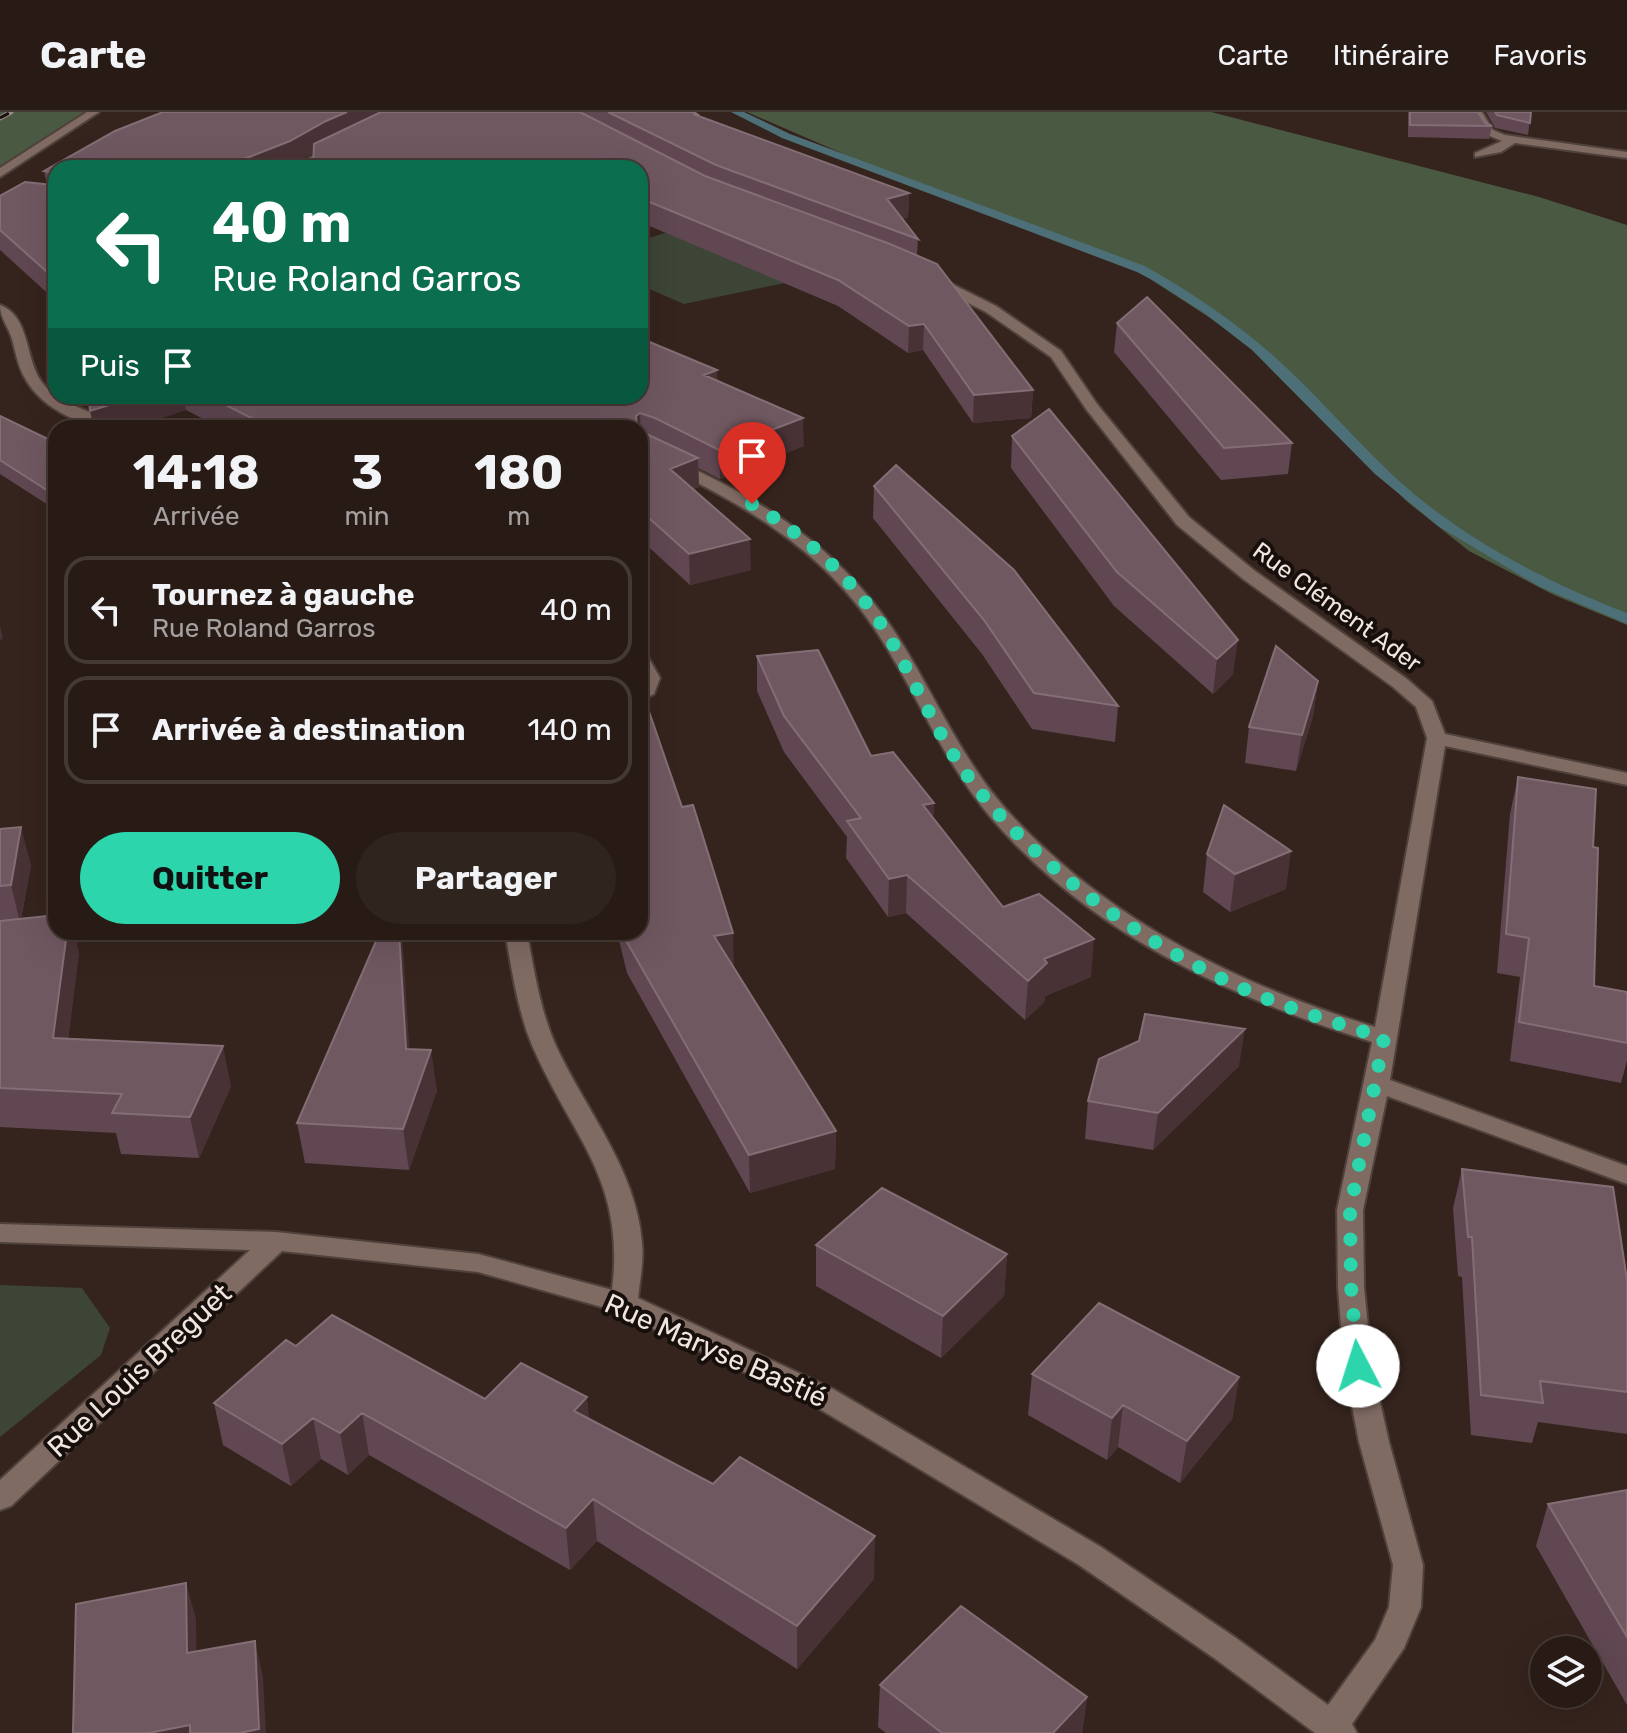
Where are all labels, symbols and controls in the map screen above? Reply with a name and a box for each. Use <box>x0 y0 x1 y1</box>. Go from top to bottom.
text: Carte <box>40 32 147 78</box>
text: Carte <box>1217 39 1289 72</box>
text: Itinéraire <box>1333 39 1450 72</box>
text: Favoris <box>1494 39 1587 72</box>
text: 40 m <box>212 190 352 256</box>
icon: left <box>80 192 184 296</box>
text: Rue Roland Garros <box>212 257 521 300</box>
icon: arrive <box>156 344 200 388</box>
text: Puis <box>80 348 140 384</box>
pin <box>718 422 786 504</box>
icon: arrive <box>730 434 774 478</box>
text: 14:18 <box>133 444 260 501</box>
text: 3 <box>351 444 383 501</box>
text: 180 <box>474 444 563 501</box>
text: Arrivée <box>153 501 239 532</box>
text: min <box>344 501 390 532</box>
text: m <box>507 501 530 532</box>
street label: Rue Clément Ader <box>1247 537 1427 677</box>
text: Tournez à gauche <box>152 577 415 613</box>
icon: left <box>84 588 128 632</box>
text: 40 m <box>540 592 612 628</box>
text: Rue Roland Garros <box>152 613 375 644</box>
icon: arrive <box>84 708 128 752</box>
text: Arrivée à destination <box>152 712 466 748</box>
text: 140 m <box>527 712 612 748</box>
button: Quitter <box>80 832 340 924</box>
button: Partager <box>356 832 616 924</box>
street label: Rue Louis Breguet <box>41 1277 238 1464</box>
street label: Rue Maryse Bastié <box>600 1287 832 1414</box>
position arrow <box>1316 1324 1400 1408</box>
map controls <box>1530 1636 1602 1708</box>
button: layers <box>1530 1636 1602 1708</box>

